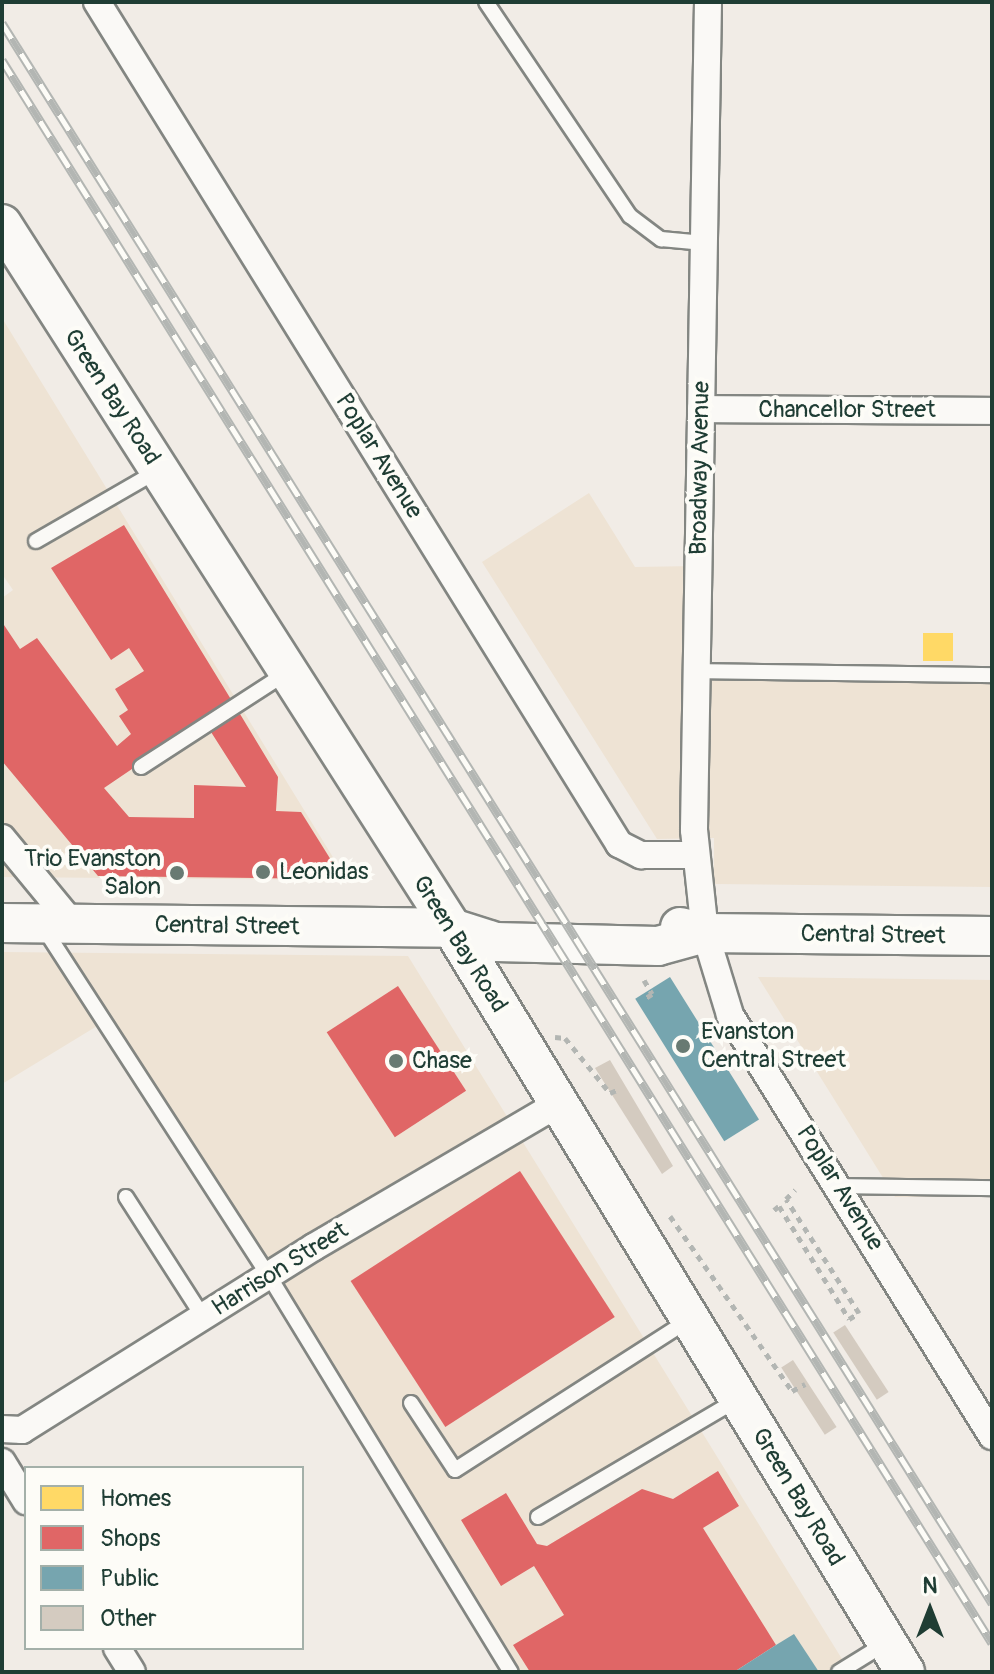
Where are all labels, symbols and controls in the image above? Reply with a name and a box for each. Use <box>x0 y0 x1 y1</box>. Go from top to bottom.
street label: Green Bay Road <box>57 324 167 470</box>
street label: Broadway Avenue <box>684 381 716 555</box>
street label: Poplar Avenue <box>329 388 429 524</box>
street label: Chancellor Street <box>758 396 936 424</box>
place label: Trio Evanston Salon <box>24 845 161 901</box>
place label: Leonidas <box>279 858 369 886</box>
marker: Leonidas <box>254 863 272 881</box>
marker: Trio Evanston Salon <box>168 864 186 882</box>
street label: Green Bay Road <box>406 870 514 1018</box>
street label: Central Street <box>154 910 300 942</box>
street label: Central Street <box>800 919 946 951</box>
place label: Evanston Central Street <box>701 1018 846 1074</box>
marker: Evanston Central Street <box>672 1035 694 1057</box>
place label: Chase <box>412 1047 472 1075</box>
marker: Chase <box>387 1052 405 1070</box>
street label: Poplar Avenue <box>790 1120 890 1256</box>
street label: Harrison Street <box>207 1216 353 1322</box>
street label: Green Bay Road <box>746 1423 850 1571</box>
legend <box>24 1466 304 1650</box>
text: Homes <box>100 1484 171 1513</box>
text: Shops <box>100 1524 160 1553</box>
text: Public <box>100 1564 159 1593</box>
north arrow <box>890 1570 970 1650</box>
text: N <box>923 1572 937 1600</box>
text: Other <box>100 1604 157 1633</box>

